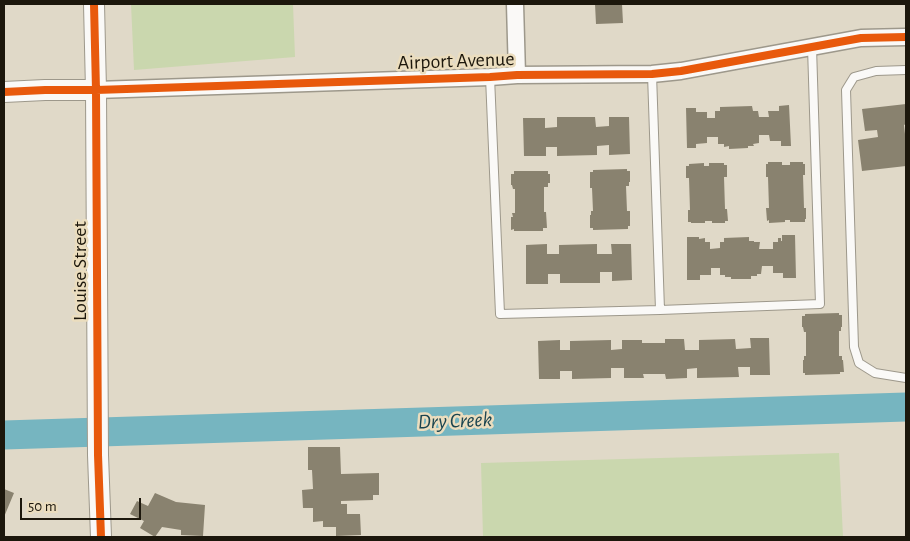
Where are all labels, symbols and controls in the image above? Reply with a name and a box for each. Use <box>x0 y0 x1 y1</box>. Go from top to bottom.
street label: Airport Avenue <box>397 47 515 75</box>
street label: Louise Street <box>68 221 92 321</box>
water label: Dry Creek <box>417 407 493 435</box>
scale bar <box>22 488 144 520</box>
text: 50 m <box>28 499 57 514</box>

